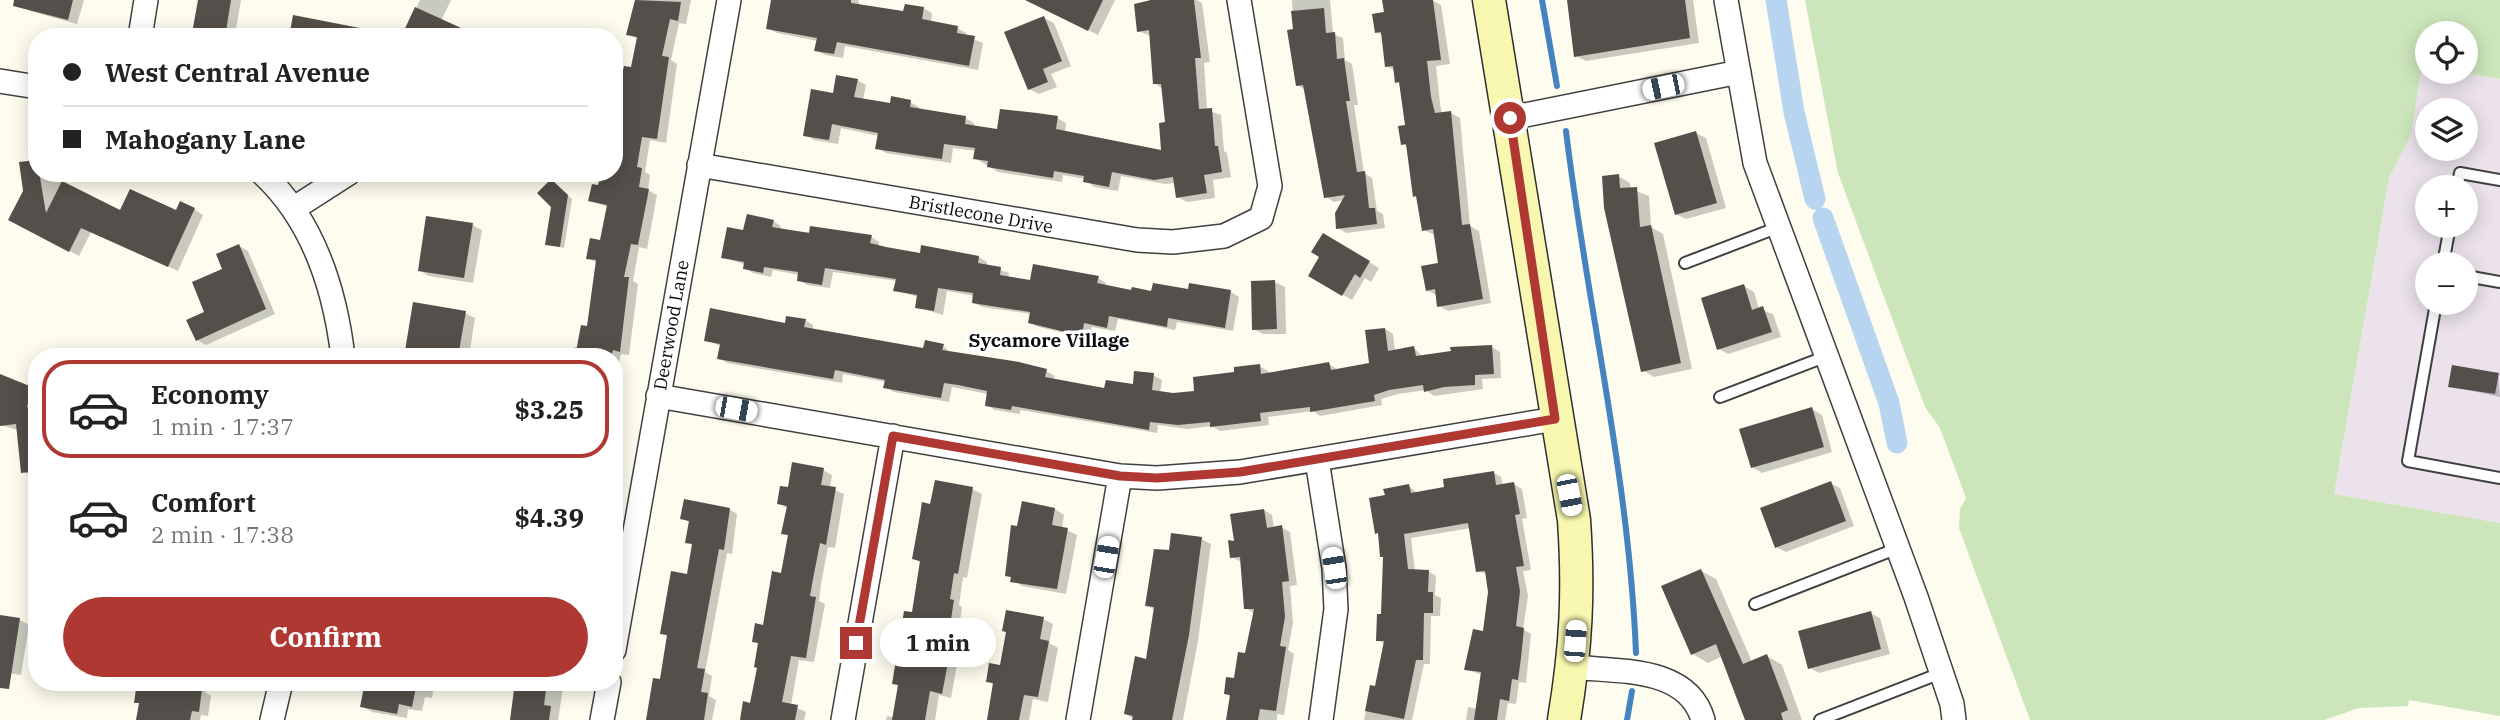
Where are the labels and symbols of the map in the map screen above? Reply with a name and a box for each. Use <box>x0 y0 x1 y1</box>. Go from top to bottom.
car <box>1641 72 1686 102</box>
route start <box>1494 102 1526 134</box>
street label: Bristlecone Drive <box>907 190 1055 238</box>
street label: Deerwood Lane <box>648 258 694 392</box>
district label: Sycamore Village <box>968 328 1130 352</box>
car <box>714 395 759 423</box>
car <box>1555 472 1584 518</box>
car <box>1093 534 1120 580</box>
car <box>1321 546 1348 590</box>
callout: 1 min <box>880 618 996 668</box>
car <box>1564 619 1587 663</box>
route end <box>840 627 872 659</box>

